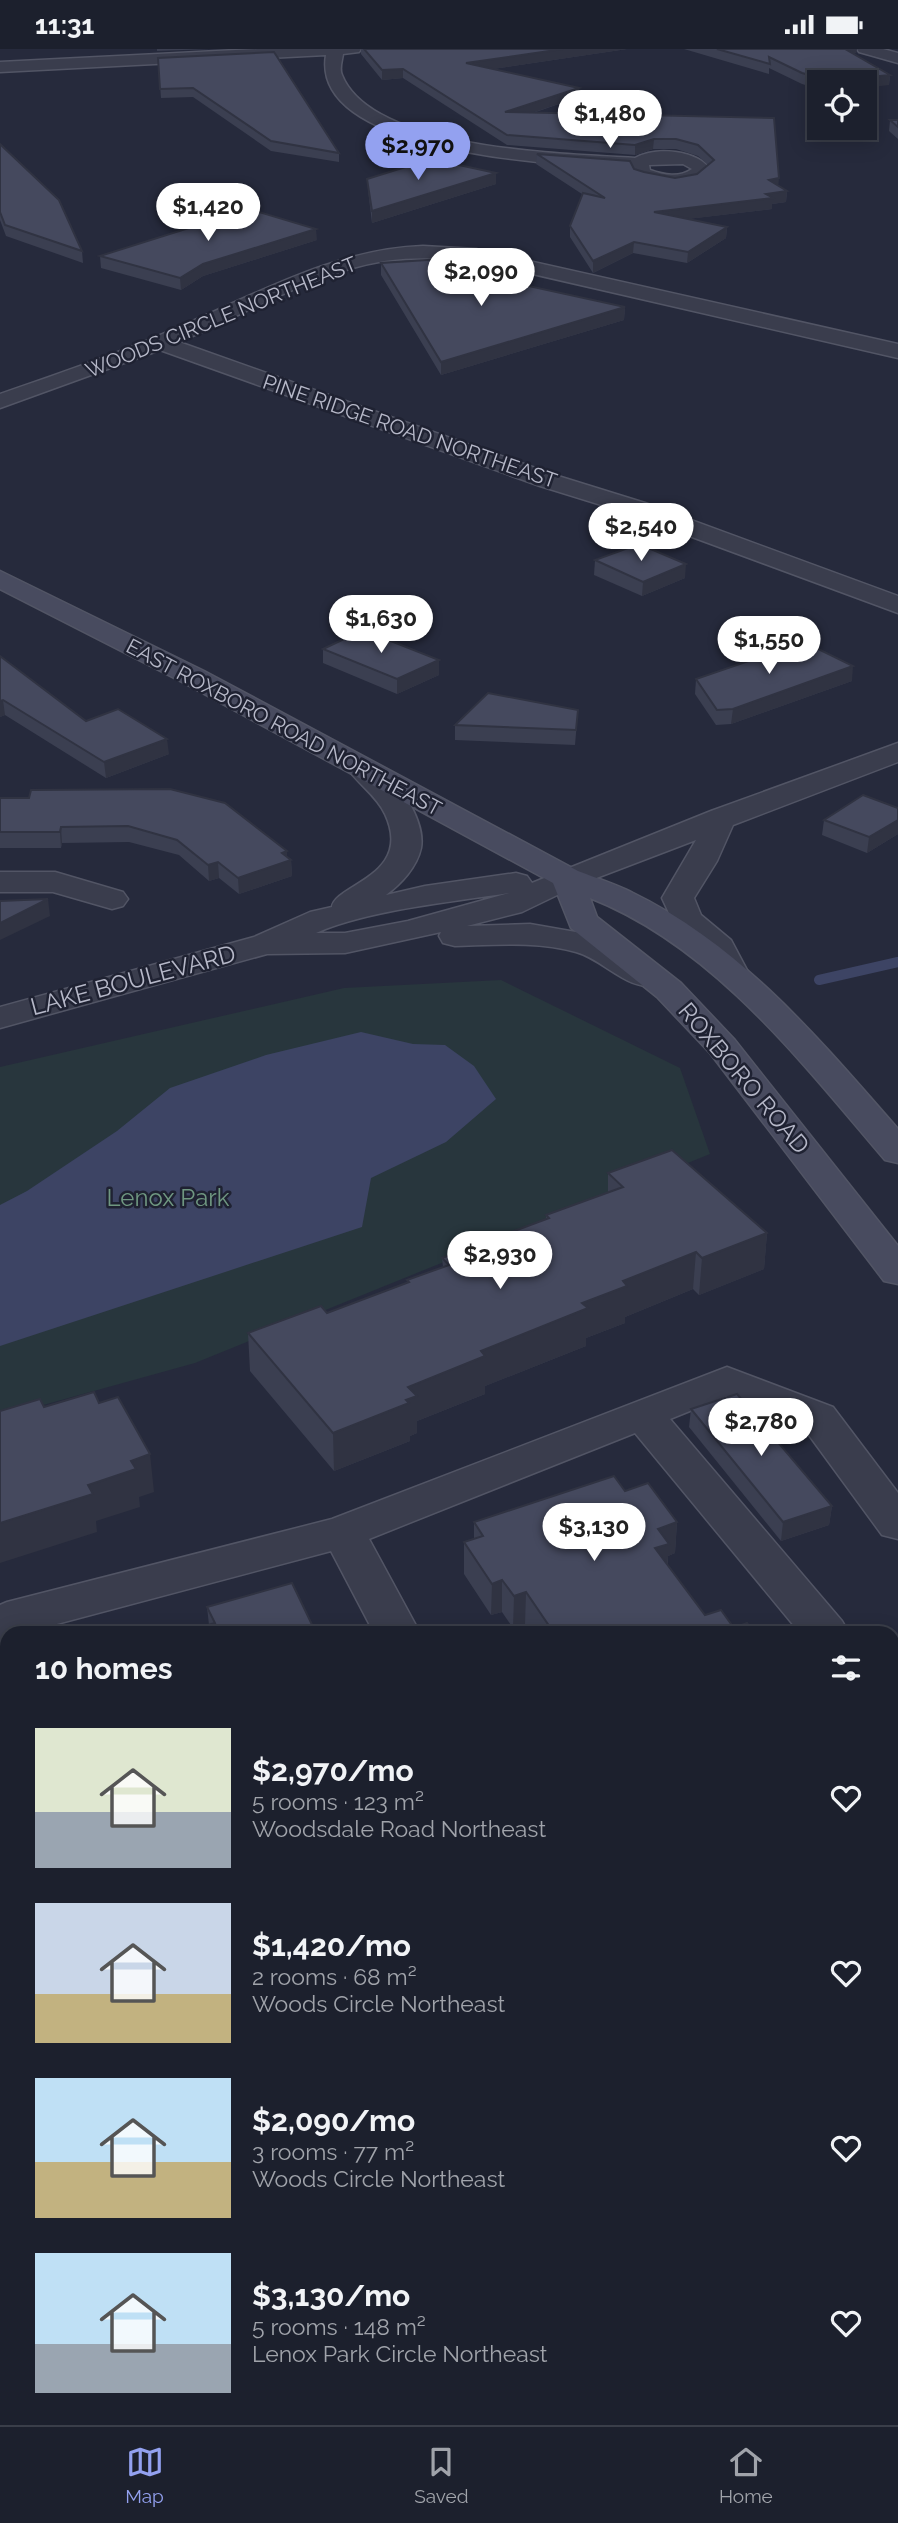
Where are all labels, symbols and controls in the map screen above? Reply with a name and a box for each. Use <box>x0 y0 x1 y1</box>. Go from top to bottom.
text: 11:31 <box>35 10 94 40</box>
map controls <box>807 70 877 140</box>
button: locate <box>807 70 877 140</box>
pin: $1,480 <box>553 91 667 150</box>
text: $1,480 <box>574 99 646 126</box>
pin: $2,970 <box>361 123 475 182</box>
text: $2,970 <box>381 131 455 158</box>
pin: $1,420 <box>151 183 265 243</box>
text: $1,420 <box>172 192 244 219</box>
pin: $2,090 <box>424 249 538 308</box>
street label: WOODS CIRCLE NORTHEAST <box>82 251 360 383</box>
text: $2,090 <box>444 257 518 284</box>
street label: PINE RIDGE ROAD NORTHEAST <box>260 369 561 493</box>
pin: $2,540 <box>584 503 698 563</box>
text: $2,540 <box>605 512 677 539</box>
pin: $1,630 <box>324 595 438 655</box>
text: $1,630 <box>345 604 417 631</box>
pin: $1,550 <box>712 617 826 676</box>
text: $1,550 <box>734 625 804 652</box>
street label: EAST ROXBORO ROAD NORTHEAST <box>122 633 446 821</box>
street label: LAKE BOULEVARD <box>27 939 239 1021</box>
street label: ROXBORO ROAD <box>672 997 816 1159</box>
park label: Lenox Park <box>107 1183 230 1212</box>
pin: $2,930 <box>443 1231 557 1291</box>
text: $2,930 <box>463 1240 537 1267</box>
pin: $2,780 <box>704 1399 818 1458</box>
text: $2,780 <box>724 1407 798 1434</box>
pin: $3,130 <box>537 1503 651 1563</box>
text: $3,130 <box>559 1512 629 1539</box>
icon: filters <box>827 1649 865 1687</box>
text: 10 homes <box>35 1651 172 1686</box>
text: $2,970/mo <box>252 1753 414 1788</box>
icon: home <box>91 1756 175 1840</box>
icon: heart <box>827 1779 865 1817</box>
text: 5 rooms · 123 m² <box>252 1788 424 1815</box>
text: Woodsdale Road Northeast <box>252 1815 546 1842</box>
text: $1,420/mo <box>252 1928 411 1963</box>
icon: home <box>91 1931 175 2015</box>
icon: heart <box>827 1954 865 1992</box>
text: 2 rooms · 68 m² <box>252 1963 417 1990</box>
text: Woods Circle Northeast <box>252 1990 505 2017</box>
text: $2,090/mo <box>252 2103 415 2138</box>
icon: home <box>91 2106 175 2190</box>
icon: heart <box>827 2129 865 2167</box>
text: 3 rooms · 77 m² <box>252 2138 414 2165</box>
text: Woods Circle Northeast <box>252 2165 505 2192</box>
text: $3,130/mo <box>252 2278 410 2313</box>
icon: home <box>91 2281 175 2365</box>
icon: heart <box>827 2304 865 2342</box>
text: 5 rooms · 148 m² <box>252 2313 426 2340</box>
text: Lenox Park Circle Northeast <box>252 2340 548 2367</box>
tab: Map <box>125 2443 164 2507</box>
tab: Saved <box>414 2443 469 2507</box>
tab: Home <box>719 2443 773 2507</box>

